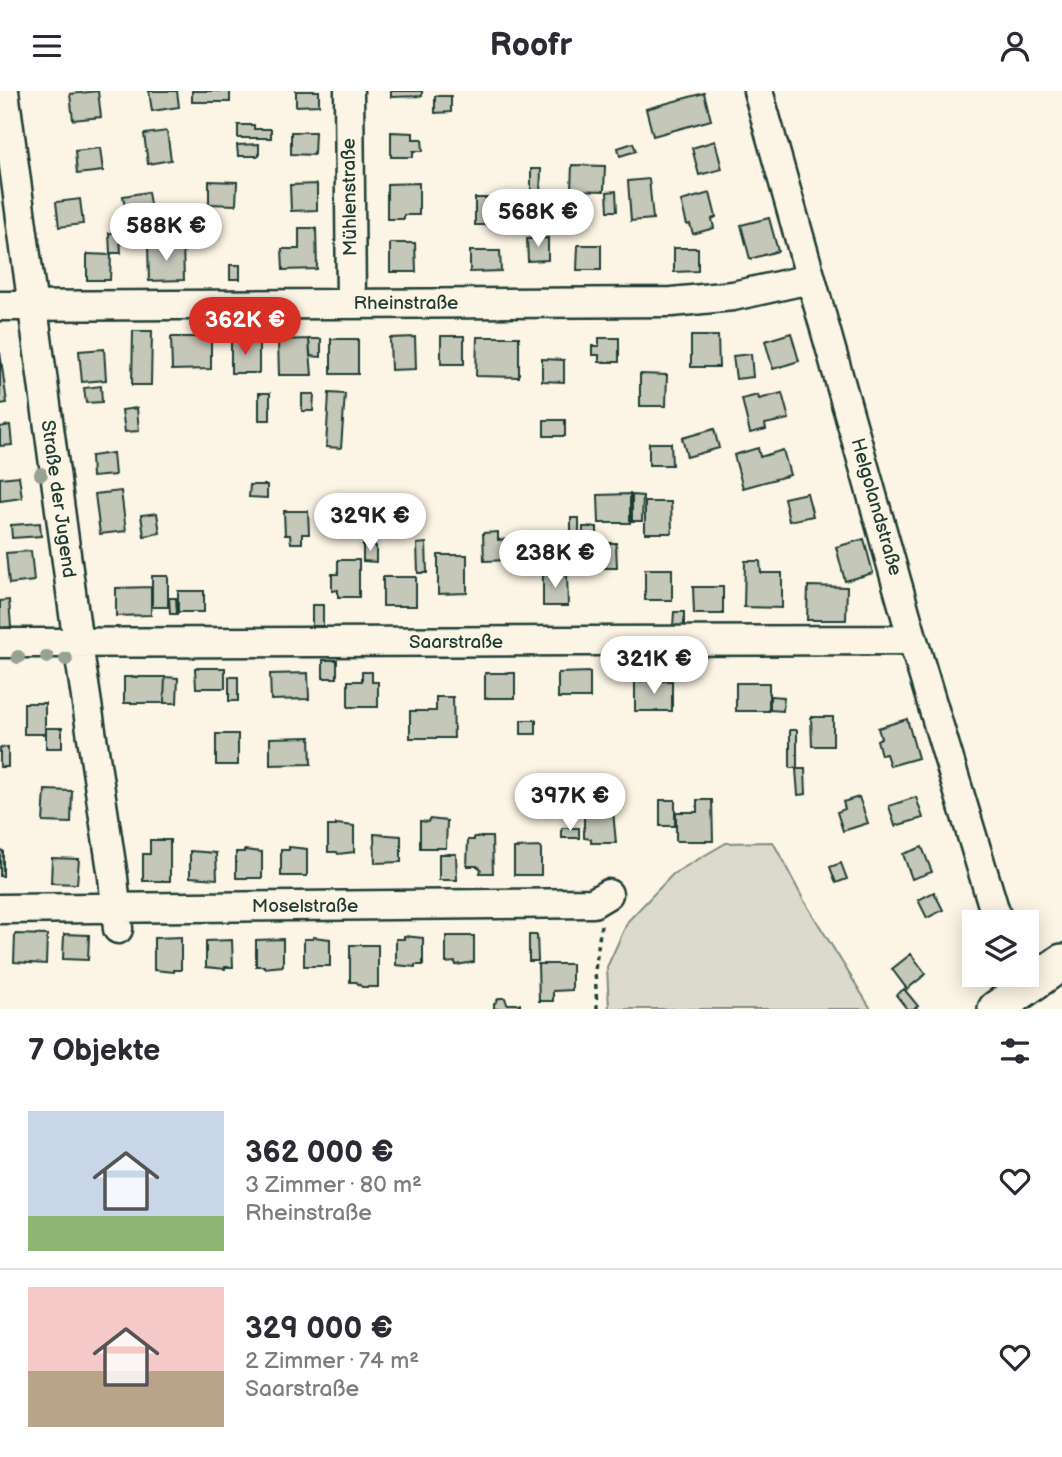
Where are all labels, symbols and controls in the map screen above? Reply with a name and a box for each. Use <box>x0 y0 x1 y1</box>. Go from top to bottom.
text: Roofr <box>490 26 572 65</box>
icon: menu <box>28 27 66 65</box>
icon: person <box>996 27 1034 65</box>
street label: Mühlenstraße <box>337 138 363 256</box>
pin: 568K € <box>481 190 595 249</box>
text: 568K € <box>498 198 578 226</box>
pin: 588K € <box>109 204 223 263</box>
text: 588K € <box>126 212 206 240</box>
street label: Rheinstraße <box>354 292 458 315</box>
pin: 362K € <box>188 297 302 357</box>
text: 362K € <box>205 306 285 334</box>
street label: Straße der Jugend <box>36 419 80 579</box>
street label: Helgolandstraße <box>845 436 907 578</box>
pin: 329K € <box>313 493 427 553</box>
text: 329K € <box>330 502 410 530</box>
pin: 238K € <box>498 531 612 590</box>
text: 238K € <box>515 539 595 567</box>
street label: Saarstraße <box>409 631 503 654</box>
pin: 321K € <box>597 637 711 696</box>
text: 321K € <box>616 645 692 673</box>
pin: 397K € <box>513 773 627 833</box>
text: 397K € <box>531 782 609 810</box>
street label: Moselstraße <box>252 895 358 918</box>
map controls <box>962 910 1039 987</box>
button: layers <box>962 910 1039 987</box>
icon: filters <box>996 1032 1034 1070</box>
text: 7 Objekte <box>28 1033 160 1069</box>
text: 362 000 € <box>245 1135 394 1171</box>
icon: home <box>84 1139 168 1223</box>
icon: heart <box>996 1162 1034 1200</box>
text: 3 Zimmer · 80 m² <box>245 1171 422 1199</box>
text: Rheinstraße <box>245 1199 372 1227</box>
text: 329 000 € <box>245 1311 393 1347</box>
icon: home <box>84 1315 168 1399</box>
icon: heart <box>996 1338 1034 1376</box>
text: 2 Zimmer · 74 m² <box>245 1347 419 1375</box>
text: Saarstraße <box>245 1375 359 1403</box>

